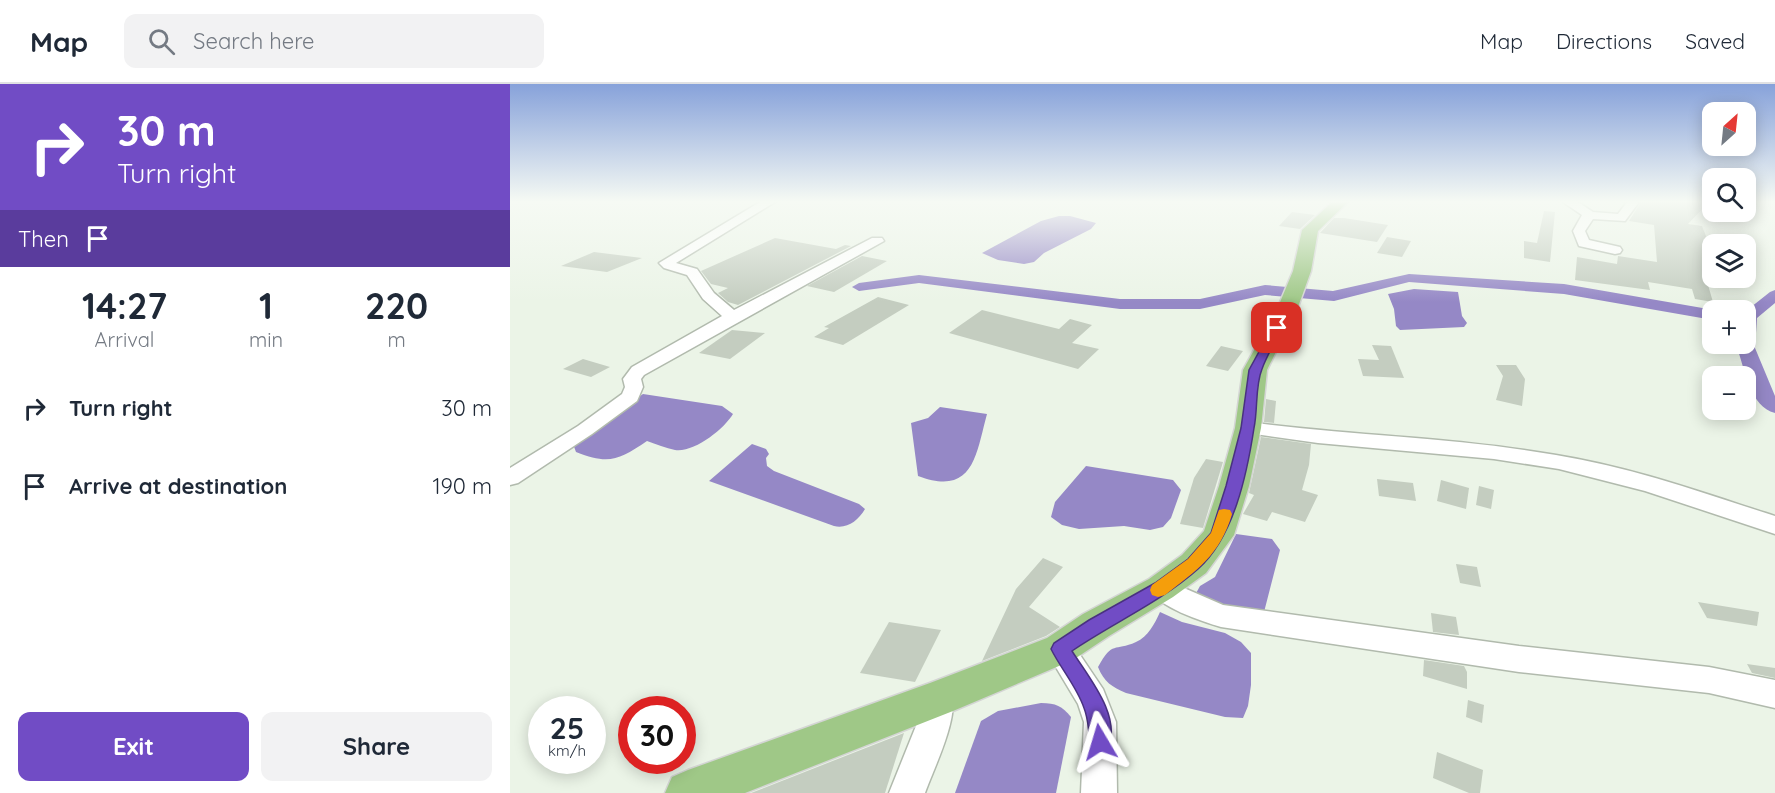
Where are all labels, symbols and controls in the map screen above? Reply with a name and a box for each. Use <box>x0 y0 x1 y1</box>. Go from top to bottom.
search box <box>124 14 544 68</box>
text: Map <box>30 24 88 59</box>
icon: search <box>145 25 178 58</box>
text: Search here <box>193 27 315 55</box>
text: Map <box>1480 28 1523 54</box>
text: Directions <box>1556 28 1652 54</box>
text: Saved <box>1685 28 1745 54</box>
north arrow <box>1702 102 1756 156</box>
map controls <box>1702 102 1756 420</box>
text: 30 m <box>117 104 216 157</box>
icon: right <box>18 108 96 186</box>
text: Turn right <box>117 156 236 190</box>
button: search <box>1702 168 1756 222</box>
icon: arrive <box>81 222 114 255</box>
text: Then <box>18 225 69 253</box>
button: layers <box>1702 234 1756 288</box>
text: 14:27 <box>82 283 167 328</box>
text: 1 <box>259 283 273 328</box>
text: 220 <box>365 283 428 328</box>
button: + <box>1702 300 1756 354</box>
pin <box>1251 302 1302 353</box>
icon: arrive <box>1260 311 1293 344</box>
text: Arrival <box>95 327 154 352</box>
text: min <box>249 327 283 352</box>
text: m <box>387 327 406 352</box>
button: − <box>1702 366 1756 420</box>
icon: right <box>18 392 51 425</box>
text: Turn right <box>69 394 173 422</box>
text: 30 m <box>441 394 492 422</box>
icon: arrive <box>18 470 51 503</box>
text: Arrive at destination <box>69 472 287 500</box>
text: 190 m <box>432 472 492 500</box>
speed limit sign: 30 <box>618 696 696 774</box>
text: 25 <box>550 709 584 747</box>
position arrow <box>1068 710 1132 774</box>
button: Exit <box>18 712 249 781</box>
button: Share <box>261 712 492 781</box>
text: km/h <box>548 741 586 760</box>

